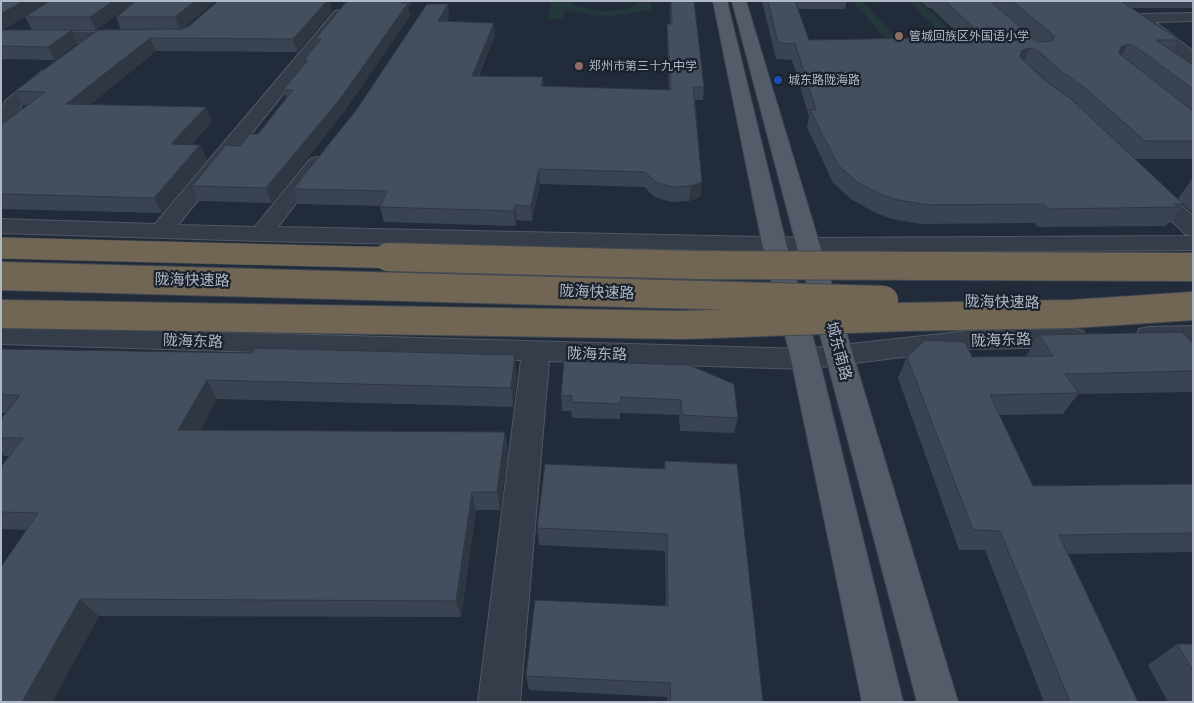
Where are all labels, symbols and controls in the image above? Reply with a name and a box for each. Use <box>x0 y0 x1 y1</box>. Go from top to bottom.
place label: 管城回族区外国语小学 <box>909 29 1029 43</box>
marker: 管城回族区外国语小学 <box>893 30 905 42</box>
place label: 郑州市第三十九中学 <box>589 59 697 73</box>
marker: 郑州市第三十九中学 <box>573 60 585 72</box>
place label: 城东路陇海路 <box>788 73 860 87</box>
marker: 城东路陇海路 <box>772 74 784 86</box>
street label: 陇海快速路 <box>154 270 230 290</box>
street label: 陇海快速路 <box>559 282 635 302</box>
street label: 陇海快速路 <box>964 292 1040 312</box>
street label: 城东南路 <box>823 320 855 382</box>
street label: 陇海东路 <box>971 330 1031 350</box>
street label: 陇海东路 <box>163 331 223 351</box>
street label: 陇海东路 <box>567 344 627 364</box>

